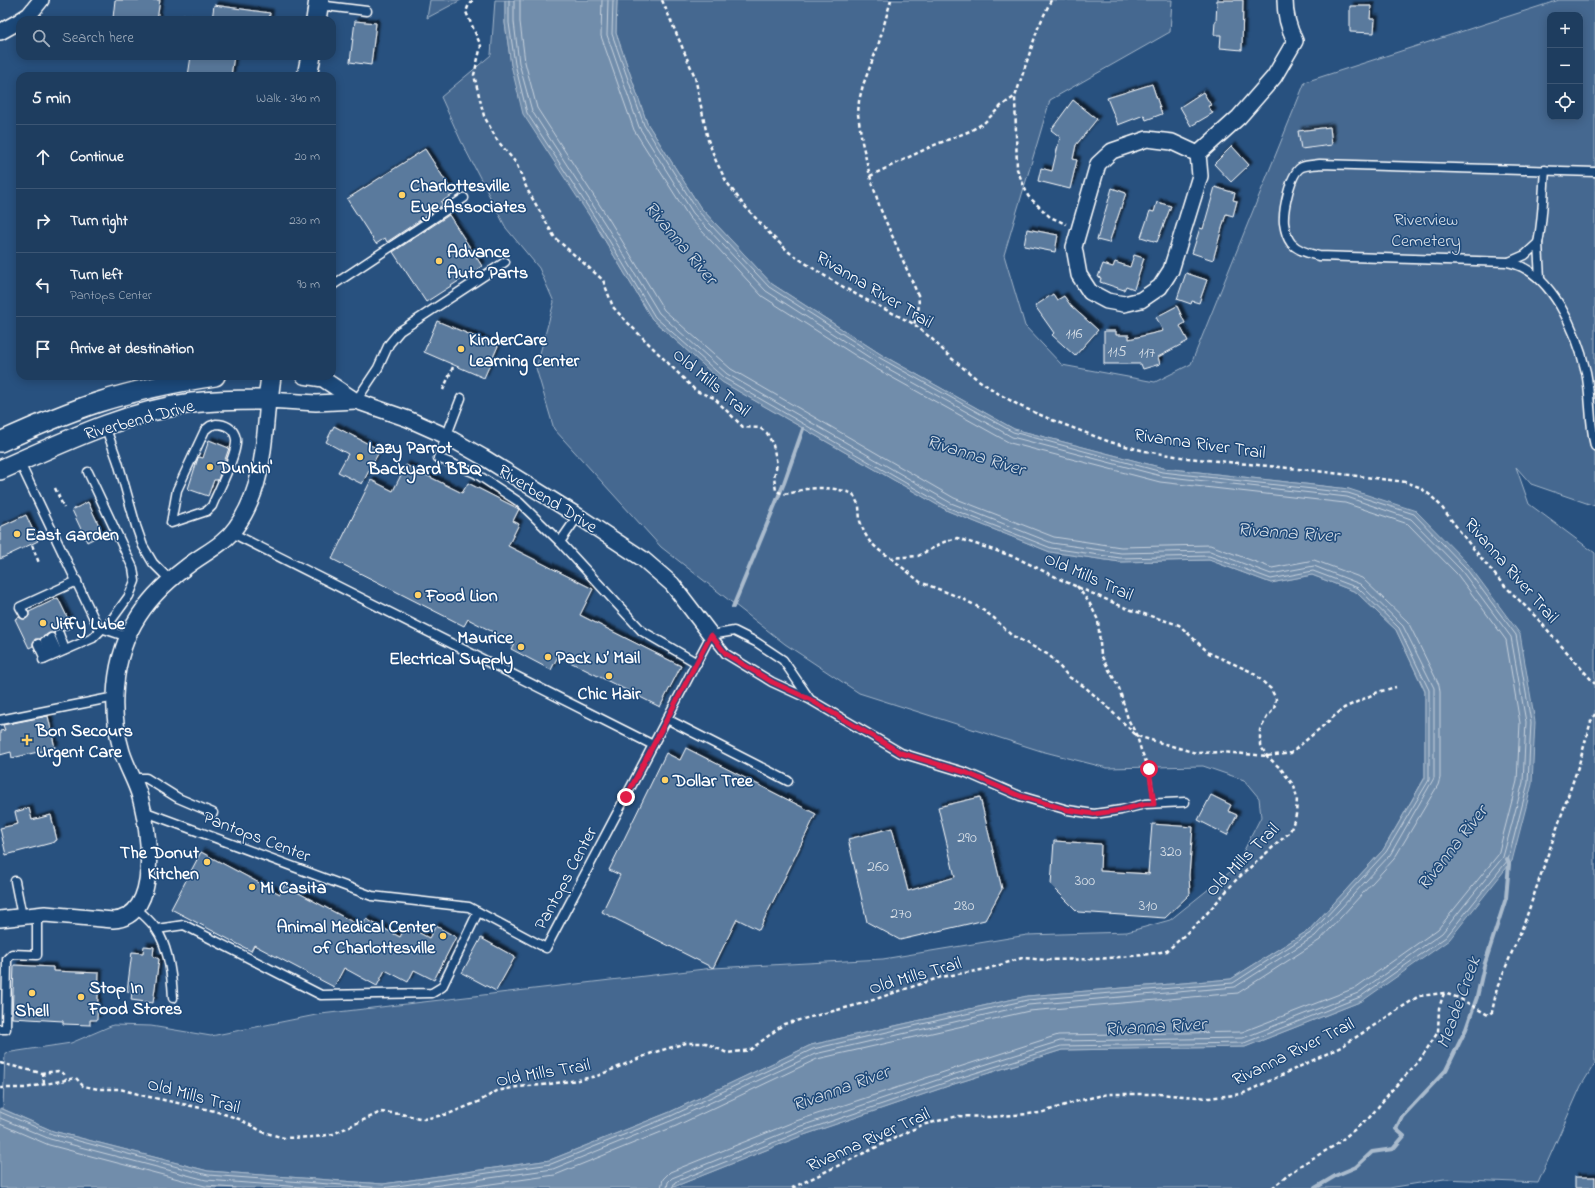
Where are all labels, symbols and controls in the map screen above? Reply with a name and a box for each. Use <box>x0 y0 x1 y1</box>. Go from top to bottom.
map controls <box>1547 12 1583 120</box>
button: + <box>1547 12 1583 48</box>
search box <box>16 16 336 60</box>
icon: search <box>30 27 52 49</box>
text: Search here <box>62 27 134 49</box>
button: − <box>1547 48 1583 84</box>
button: locate <box>1547 84 1583 120</box>
text: 5 min <box>32 86 71 111</box>
text: Walk · 340 m <box>256 89 320 108</box>
icon: ahead <box>32 146 54 168</box>
text: Continue <box>70 146 124 168</box>
text: 20 m <box>295 147 320 166</box>
place label: Charlottesville Eye Associates <box>410 174 526 222</box>
marker: Charlottesville Eye Associates <box>397 190 407 200</box>
water label: Rivanna River <box>637 196 724 293</box>
park label: Riverview Cemetery <box>1391 208 1461 255</box>
icon: right <box>32 210 54 232</box>
text: Turn right <box>70 210 128 232</box>
text: 230 m <box>289 211 320 230</box>
place label: Advance Auto Parts <box>447 240 528 287</box>
street label: Rivanna River Trail <box>810 245 937 336</box>
marker: Advance Auto Parts <box>434 256 444 266</box>
text: Turn left <box>70 264 123 286</box>
icon: left <box>32 274 54 296</box>
text: 90 m <box>297 275 320 294</box>
text: Pantops Center <box>70 286 152 305</box>
house number: 116 <box>1065 322 1083 346</box>
place label: KinderCare Learning Center <box>469 328 580 376</box>
icon: arrive <box>32 338 54 360</box>
text: Arrive at destination <box>70 338 194 360</box>
house number: 115 <box>1107 340 1127 364</box>
house number: 117 <box>1139 341 1156 365</box>
street label: Old Mills Trail <box>666 343 756 424</box>
marker: KinderCare Learning Center <box>456 344 466 354</box>
street label: Riverbend Drive <box>82 394 198 448</box>
street label: Rivanna River Trail <box>1132 423 1267 467</box>
water label: Rivanna River <box>923 429 1030 485</box>
place label: Lazy Parrot Backyard BBQ <box>367 436 483 484</box>
marker: Lazy Parrot Backyard BBQ <box>355 452 365 462</box>
place label: Dunkin' <box>217 456 272 482</box>
street label: Riverbend Drive <box>492 459 603 541</box>
marker: Dunkin' <box>205 462 215 472</box>
street label: Rivanna River Trail <box>1457 513 1564 630</box>
water label: Rivanna River <box>1236 516 1341 551</box>
place label: East Garden <box>25 523 119 549</box>
marker: East Garden <box>12 529 22 539</box>
street label: Old Mills Trail <box>1039 547 1137 609</box>
place label: Food Lion <box>425 584 498 610</box>
marker: Food Lion <box>413 590 423 600</box>
place label: Jiffy Lube <box>51 612 126 639</box>
marker: Jiffy Lube <box>38 618 48 628</box>
place label: Maurice Electrical Supply <box>389 626 514 674</box>
marker: Maurice Electrical Supply <box>516 642 526 652</box>
place label: Pack N’ Mail <box>556 646 640 672</box>
marker: Pack N’ Mail <box>543 652 553 662</box>
marker: Chic Hair <box>604 671 614 681</box>
place label: Chic Hair <box>577 682 641 708</box>
place label: Bon Secours Urgent Care <box>35 719 133 767</box>
marker: Bon Secours Urgent Care <box>21 734 33 746</box>
route start <box>1140 760 1158 778</box>
place label: Dollar Tree <box>672 769 754 795</box>
marker: Dollar Tree <box>660 775 670 785</box>
route end <box>617 788 635 806</box>
water label: Rivanna River <box>1411 799 1496 897</box>
street label: Pantops Center <box>199 805 314 870</box>
street label: Old Mills Trail <box>1201 818 1286 903</box>
street label: Pantops Center <box>529 822 605 935</box>
house number: 290 <box>957 826 977 850</box>
house number: 320 <box>1160 840 1182 864</box>
place label: The Donut Kitchen <box>120 841 200 888</box>
house number: 260 <box>867 855 889 879</box>
marker: The Donut Kitchen <box>202 857 212 867</box>
house number: 300 <box>1075 869 1095 893</box>
place label: Mi Casita <box>260 876 327 902</box>
marker: Mi Casita <box>247 882 257 892</box>
house number: 280 <box>954 894 975 918</box>
house number: 310 <box>1139 894 1157 918</box>
house number: 270 <box>890 902 912 926</box>
place label: Animal Medical Center of Charlottesville <box>276 915 436 962</box>
marker: Animal Medical Center of Charlottesville <box>438 931 448 941</box>
street label: Old Mills Trail <box>866 951 965 1003</box>
water label: Meade Creek <box>1430 953 1489 1053</box>
place label: Stop In Food Stores <box>88 976 182 1023</box>
marker: Shell <box>27 988 37 998</box>
marker: Stop In Food Stores <box>76 992 86 1002</box>
place label: Shell <box>15 999 49 1025</box>
water label: Rivanna River <box>1104 1011 1209 1044</box>
street label: Rivanna River Trail <box>1229 1012 1359 1094</box>
street label: Old Mills Trail <box>494 1053 592 1095</box>
water label: Rivanna River <box>789 1059 895 1119</box>
street label: Old Mills Trail <box>144 1072 243 1122</box>
street label: Rivanna River Trail <box>803 1102 935 1180</box>

